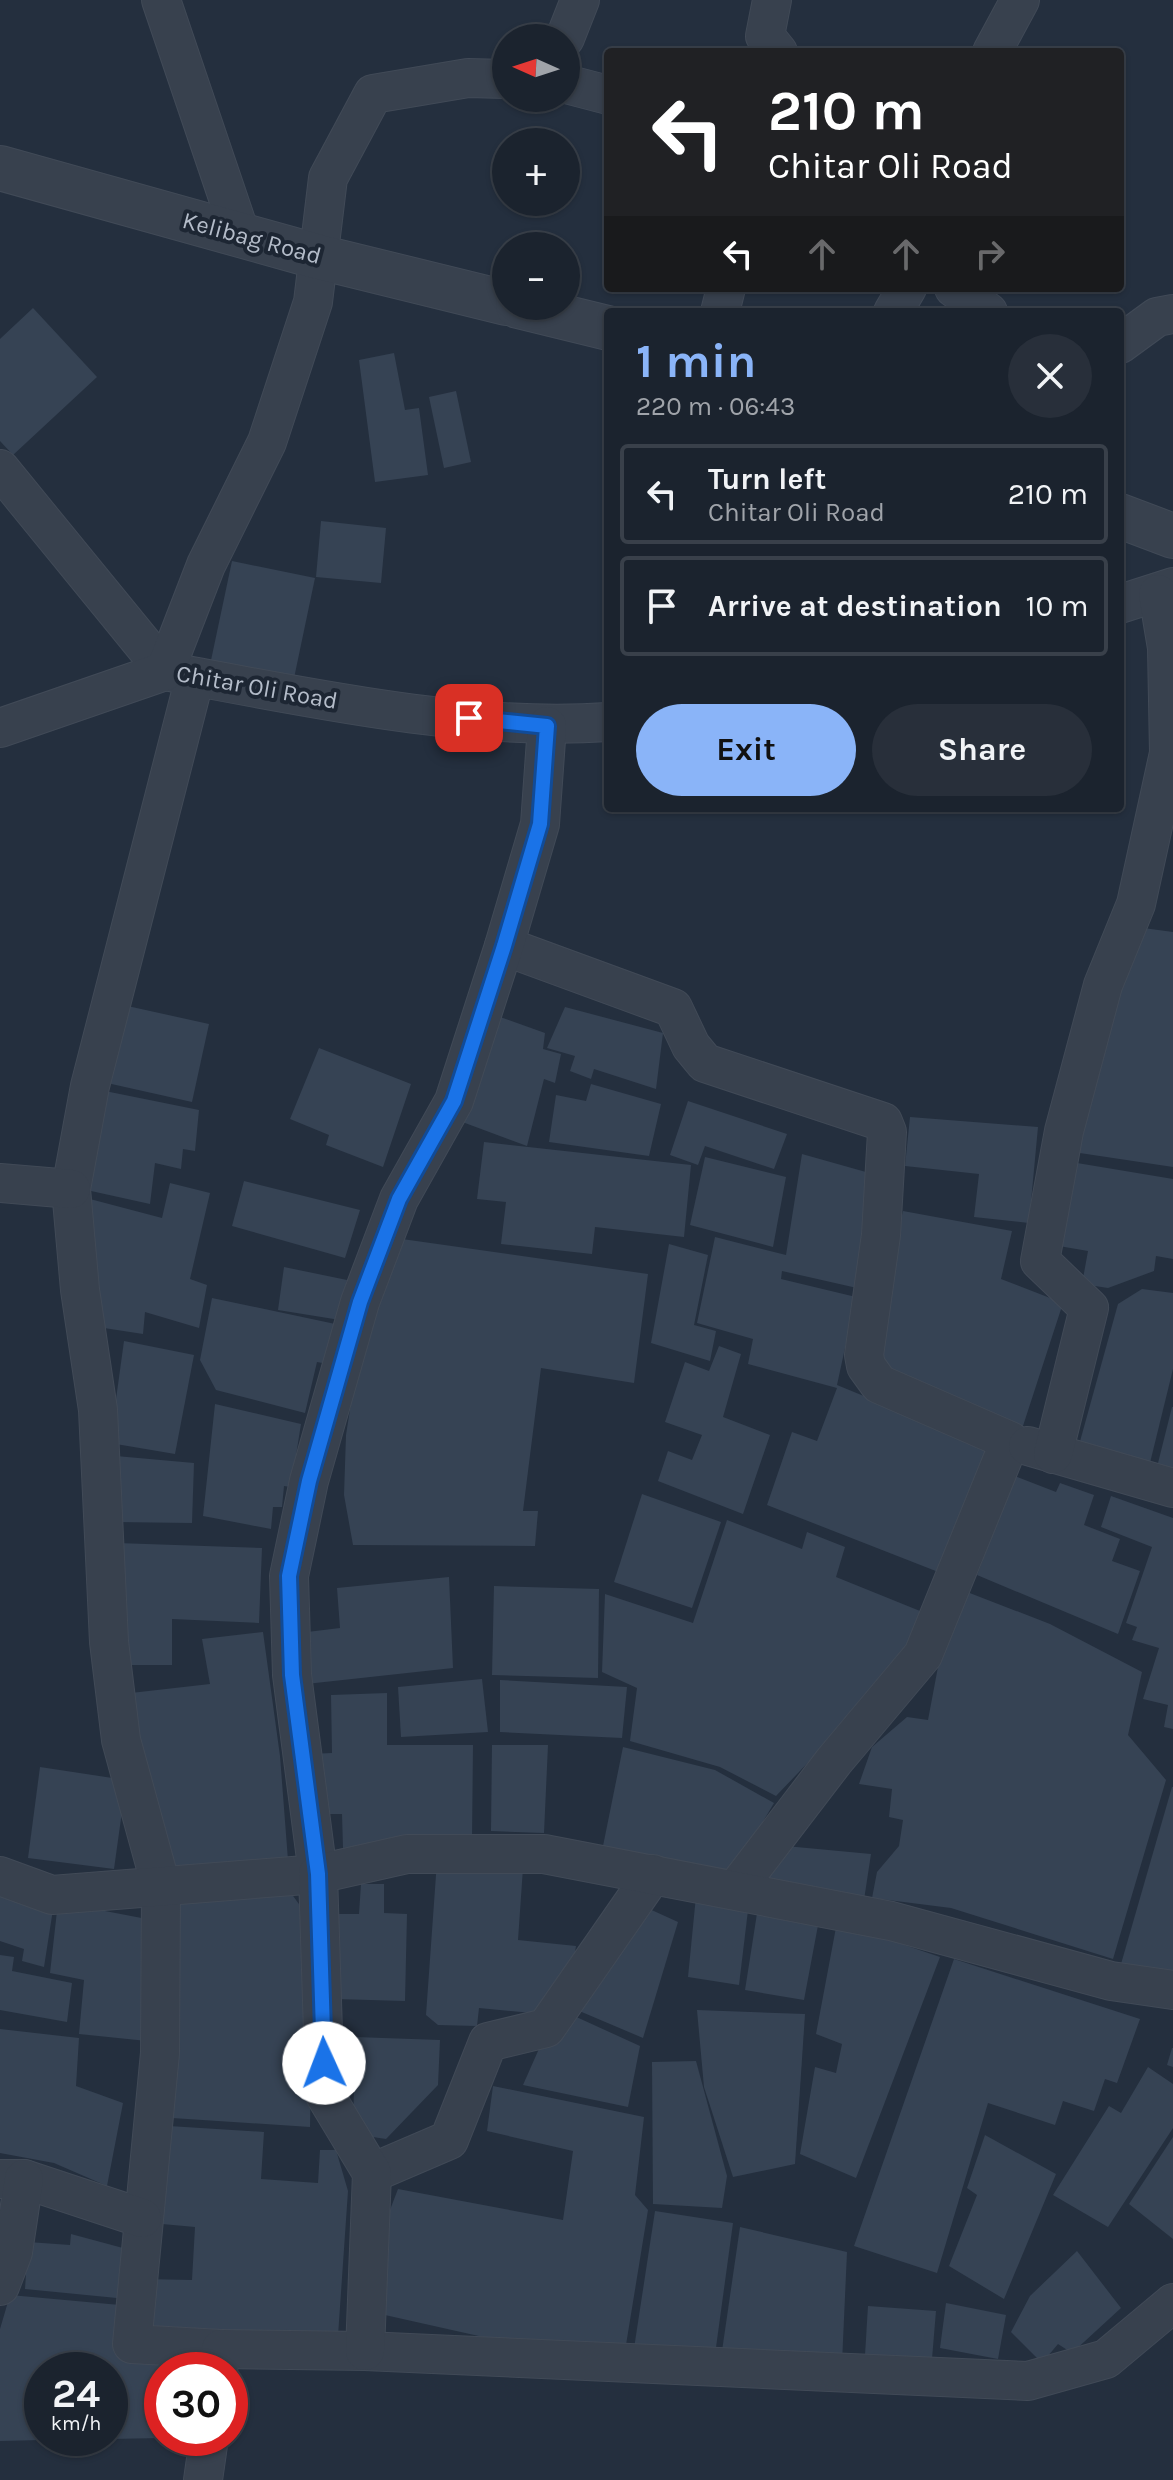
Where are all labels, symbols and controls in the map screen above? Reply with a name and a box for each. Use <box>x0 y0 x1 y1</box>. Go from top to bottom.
north arrow <box>492 24 580 112</box>
map controls <box>492 24 580 320</box>
text: 210 m <box>768 78 925 143</box>
icon: left <box>636 80 740 184</box>
button: + <box>492 128 580 216</box>
text: Chitar Oli Road <box>768 145 1013 187</box>
street label: Kelibag Road <box>179 206 325 270</box>
button: − <box>492 232 580 320</box>
icon: left <box>716 232 760 276</box>
icon: ahead <box>800 232 844 276</box>
icon: ahead <box>884 232 928 276</box>
icon: right <box>968 232 1012 276</box>
text: 1 min <box>636 333 756 389</box>
button: close <box>1008 334 1092 418</box>
text: 220 m · 06:43 <box>636 391 795 422</box>
text: Turn left <box>708 461 826 497</box>
icon: left <box>640 472 684 516</box>
text: 210 m <box>1008 476 1088 512</box>
text: Chitar Oli Road <box>708 497 885 528</box>
icon: arrive <box>640 584 684 628</box>
text: Arrive at destination <box>708 588 1002 624</box>
text: 10 m <box>1026 588 1089 624</box>
street label: Chitar Oli Road <box>174 659 340 715</box>
pin <box>435 684 503 752</box>
icon: arrive <box>447 696 491 740</box>
button: Exit <box>636 704 856 796</box>
button: Share <box>872 704 1092 796</box>
position arrow <box>282 2021 366 2105</box>
speed limit sign: 30 <box>144 2352 248 2456</box>
text: 24 <box>52 2370 100 2417</box>
text: km/h <box>51 2412 101 2435</box>

